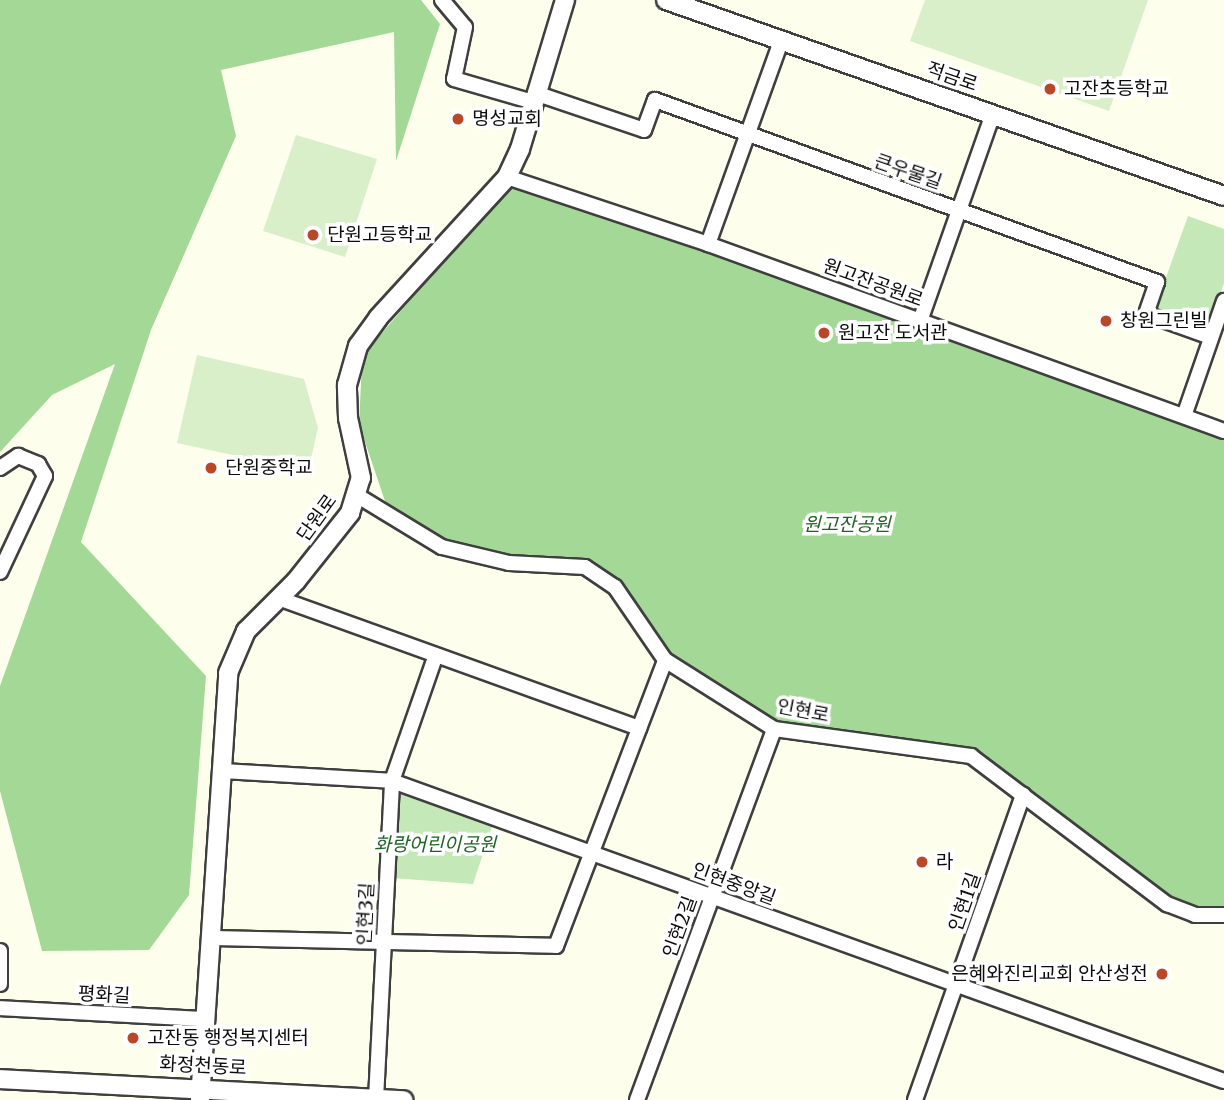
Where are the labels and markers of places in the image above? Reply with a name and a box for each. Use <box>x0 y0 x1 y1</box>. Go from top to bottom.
place label: 고잔초등학교 <box>1064 78 1169 100</box>
marker: 고잔초등학교 <box>1042 81 1058 97</box>
place label: 명성교회 <box>472 108 542 130</box>
marker: 명성교회 <box>450 111 466 127</box>
place label: 단원고등학교 <box>327 224 432 246</box>
marker: 단원고등학교 <box>305 227 321 243</box>
place label: 창원그린빌 <box>1120 310 1207 332</box>
marker: 창원그린빌 <box>1098 313 1114 329</box>
place label: 원고잔 도서관 <box>838 322 947 344</box>
marker: 원고잔 도서관 <box>816 325 832 341</box>
place label: 단원중학교 <box>225 457 312 479</box>
marker: 단원중학교 <box>203 460 219 476</box>
place label: 라 <box>936 851 953 873</box>
marker: 라 <box>914 854 930 870</box>
place label: 은혜와진리교회 안산성전 <box>951 963 1148 985</box>
marker: 은혜와진리교회 안산성전 <box>1154 966 1170 982</box>
place label: 고잔동 행정복지센터 <box>147 1027 309 1049</box>
marker: 고잔동 행정복지센터 <box>125 1030 141 1046</box>

